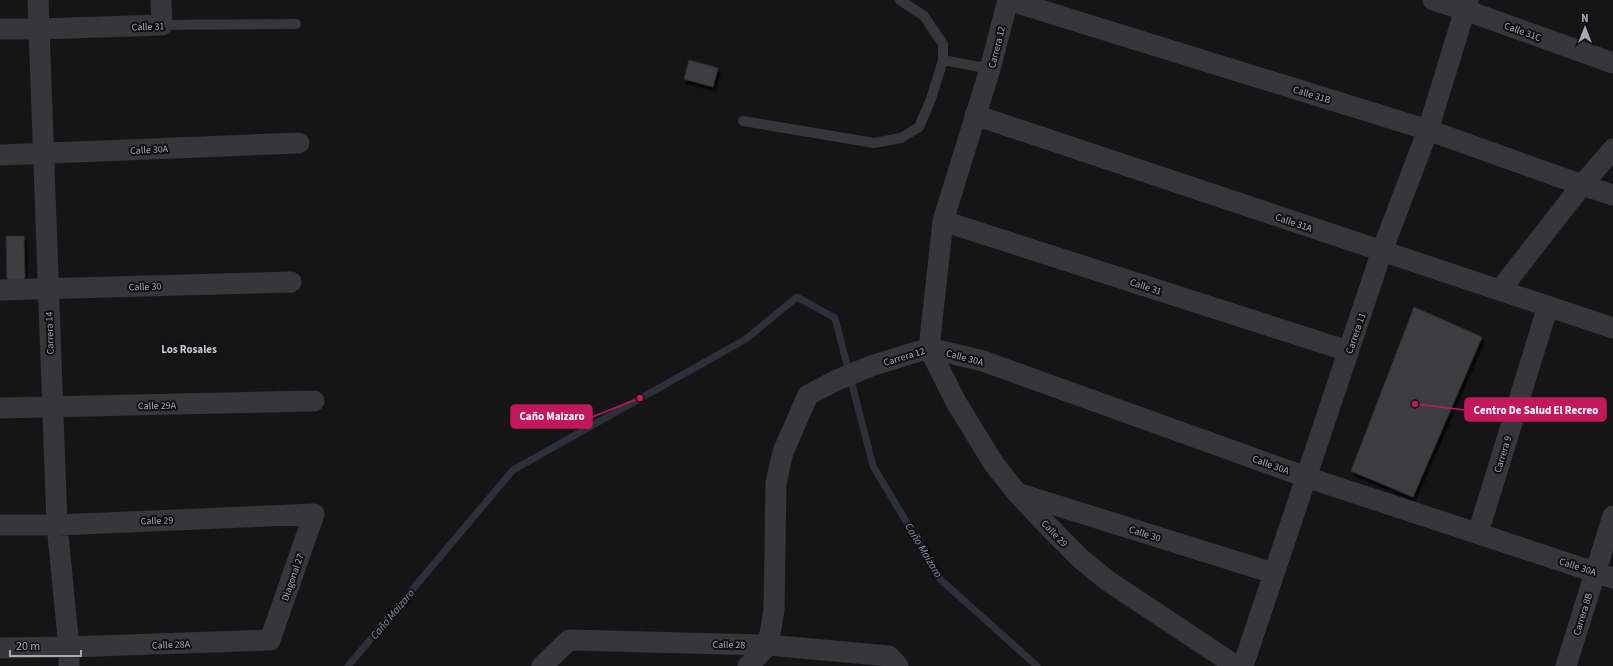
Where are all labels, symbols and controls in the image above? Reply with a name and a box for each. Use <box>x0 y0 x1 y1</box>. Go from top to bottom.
north arrow <box>1565 8 1605 48</box>
text: N <box>1581 11 1589 26</box>
street label: Calle 31 <box>131 19 165 35</box>
street label: Calle 31C <box>1502 19 1543 45</box>
street label: Carrera 12 <box>985 25 1009 70</box>
street label: Calle 31B <box>1291 83 1332 107</box>
street label: Calle 30A <box>130 142 169 158</box>
street label: Calle 31A <box>1273 210 1315 236</box>
street label: Calle 31 <box>1128 275 1163 299</box>
street label: Calle 30 <box>128 279 162 295</box>
street label: Carrera 14 <box>42 311 58 355</box>
street label: Carrera 11 <box>1342 311 1370 356</box>
district label: Los Rosales <box>161 342 217 357</box>
street label: Carrera 12 <box>882 344 927 370</box>
street label: Calle 30A <box>944 346 986 370</box>
callout: Centro De Salud El Recreo <box>1465 398 1606 421</box>
street label: Calle 29A <box>138 399 177 413</box>
text: Centro De Salud El Recreo <box>1474 403 1598 418</box>
callout: Caño Maizaro <box>511 405 592 428</box>
text: Caño Maizaro <box>519 409 585 424</box>
street label: Carrera 9 <box>1491 434 1515 474</box>
street label: Calle 30A <box>1250 452 1292 478</box>
street label: Calle 29 <box>140 513 174 529</box>
street label: Calle 29 <box>1038 517 1071 550</box>
water label: Caño Maizaro <box>901 520 946 581</box>
street label: Calle 30 <box>1127 522 1162 545</box>
street label: Diagonal 27 <box>278 552 308 603</box>
street label: Calle 30A <box>1557 554 1599 580</box>
water label: Caño Maizaro <box>367 586 418 643</box>
street label: Carrera 8B <box>1570 591 1596 637</box>
scale bar <box>10 632 81 658</box>
street label: Calle 28A <box>152 637 191 653</box>
text: 20 m <box>16 638 40 655</box>
street label: Calle 28 <box>712 638 746 652</box>

